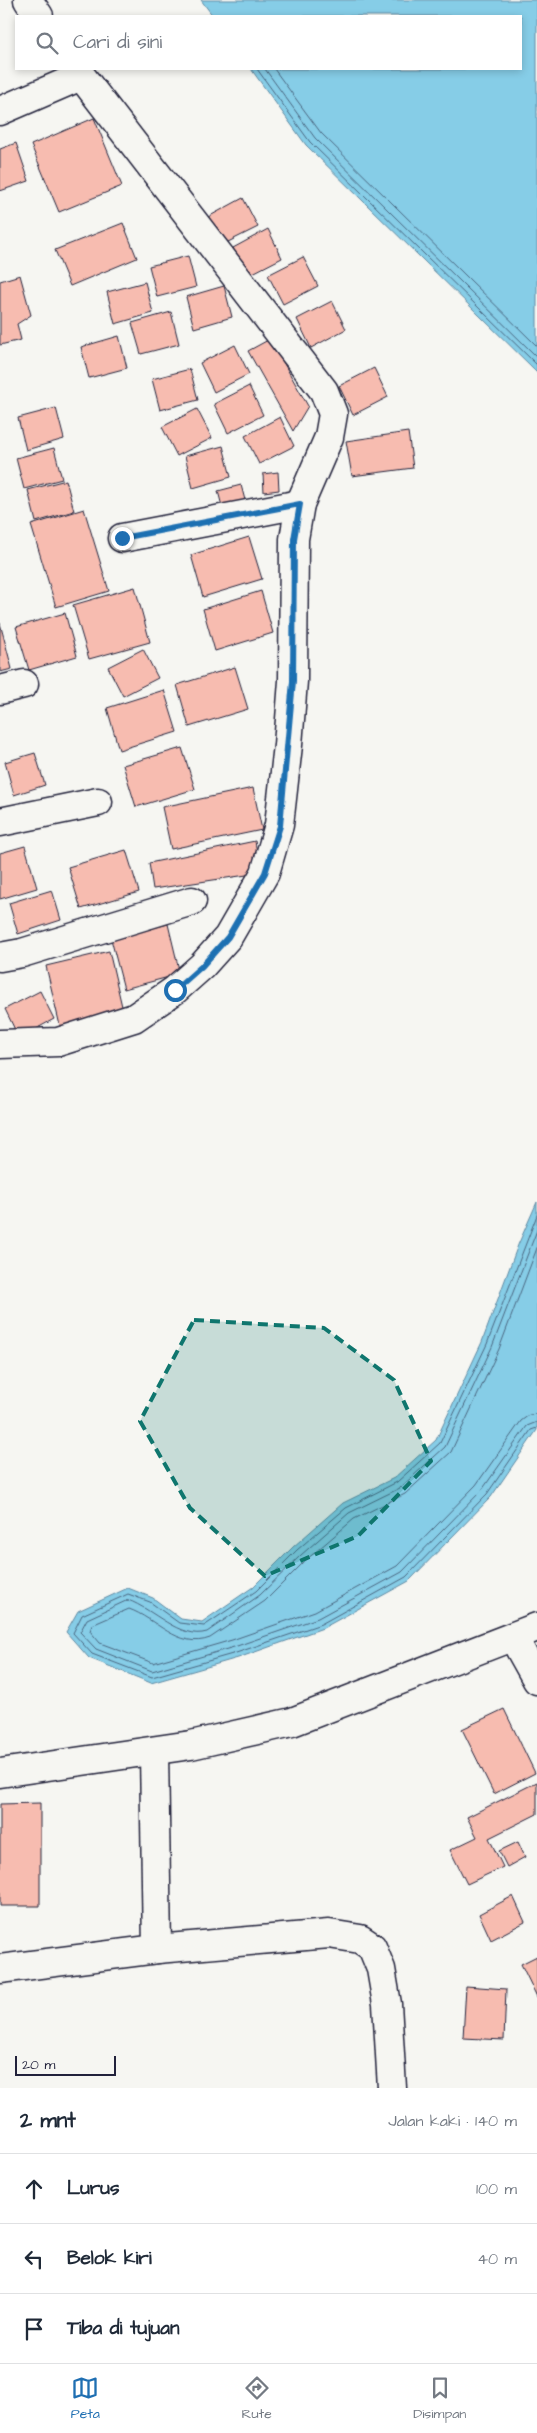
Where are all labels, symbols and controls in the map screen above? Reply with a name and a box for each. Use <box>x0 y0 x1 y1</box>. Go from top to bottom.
search box <box>15 15 522 70</box>
icon: search <box>33 29 61 57</box>
text: Cari di sini <box>73 29 162 56</box>
route end <box>111 527 134 550</box>
route start <box>164 979 187 1002</box>
scale bar <box>15 2053 116 2076</box>
text: 20 m <box>22 2055 55 2075</box>
text: 2 mnt <box>20 2106 76 2135</box>
text: Jalan kaki · 140 m <box>388 2110 517 2132</box>
icon: ahead <box>20 2175 48 2203</box>
text: Lurus <box>67 2175 119 2202</box>
text: 100 m <box>476 2178 517 2200</box>
icon: left <box>20 2245 48 2273</box>
text: Belok kiri <box>67 2245 152 2272</box>
text: 40 m <box>477 2248 517 2270</box>
icon: arrive <box>20 2315 48 2343</box>
text: Tiba di tujuan <box>67 2315 179 2342</box>
tab: Peta <box>71 2374 100 2424</box>
tab: Rute <box>241 2374 272 2424</box>
tab: Disimpan <box>413 2374 466 2424</box>

